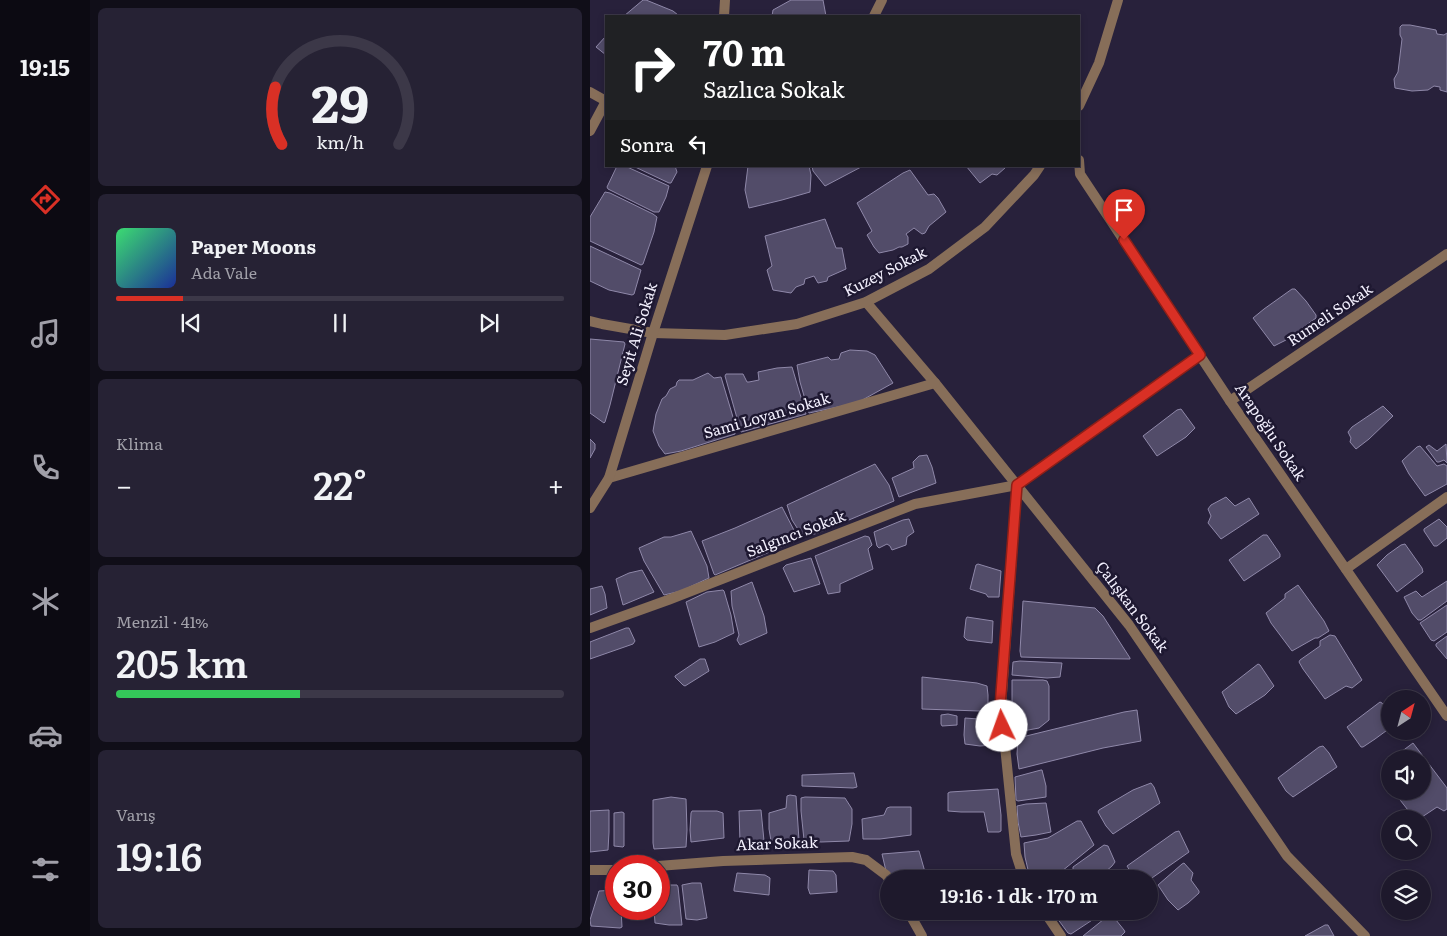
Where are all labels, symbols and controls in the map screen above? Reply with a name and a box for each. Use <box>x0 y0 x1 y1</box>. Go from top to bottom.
text: 70 m <box>703 25 785 77</box>
icon: right <box>620 35 685 100</box>
text: 19:15 <box>20 50 70 83</box>
text: 29 <box>311 62 369 139</box>
text: Sazlıca Sokak <box>703 72 845 105</box>
text: km/h <box>316 128 364 155</box>
text: Sonra <box>620 130 674 158</box>
icon: left <box>684 130 712 158</box>
icon: directions <box>28 182 63 217</box>
pin <box>1103 189 1145 240</box>
icon: arrive <box>1110 196 1138 224</box>
text: Paper Moons <box>191 232 316 260</box>
street label: Kuzey Sokak <box>839 239 931 301</box>
text: Ada Vale <box>191 260 257 284</box>
street label: Rumeli Sokak <box>1282 276 1377 351</box>
street label: Seyit Ali Sokak <box>609 278 662 388</box>
icon: previous <box>177 309 205 337</box>
icon: pause <box>326 309 354 337</box>
icon: next <box>475 309 503 337</box>
icon: music <box>28 316 63 351</box>
street label: Arapoğlu Sokak <box>1230 378 1313 485</box>
street label: Sami Loyan Sokak <box>701 385 833 444</box>
text: Klima <box>116 431 163 455</box>
icon: phone <box>28 450 63 485</box>
text: 22° <box>313 455 367 512</box>
text: − <box>116 463 132 505</box>
text: + <box>548 463 564 505</box>
street label: Salgıncı Sokak <box>743 503 849 562</box>
street label: Çalışkan Sokak <box>1091 556 1176 657</box>
icon: climate <box>28 584 63 619</box>
text: Menzil · 41% <box>116 609 209 633</box>
text: 205 km <box>116 633 248 690</box>
north arrow <box>1381 690 1431 740</box>
map controls <box>1381 690 1431 920</box>
position arrow <box>975 699 1027 751</box>
icon: car <box>28 718 63 753</box>
button: sound <box>1381 750 1431 800</box>
text: Varış <box>116 802 155 826</box>
button: search <box>1381 810 1431 860</box>
text: 19:16 <box>116 826 202 883</box>
street label: Akar Sokak <box>736 830 819 855</box>
icon: filters <box>28 852 63 887</box>
speed limit sign: 30 <box>605 855 670 920</box>
button: layers <box>1381 870 1431 920</box>
text: 19:16 · 1 dk · 170 m <box>940 881 1098 909</box>

